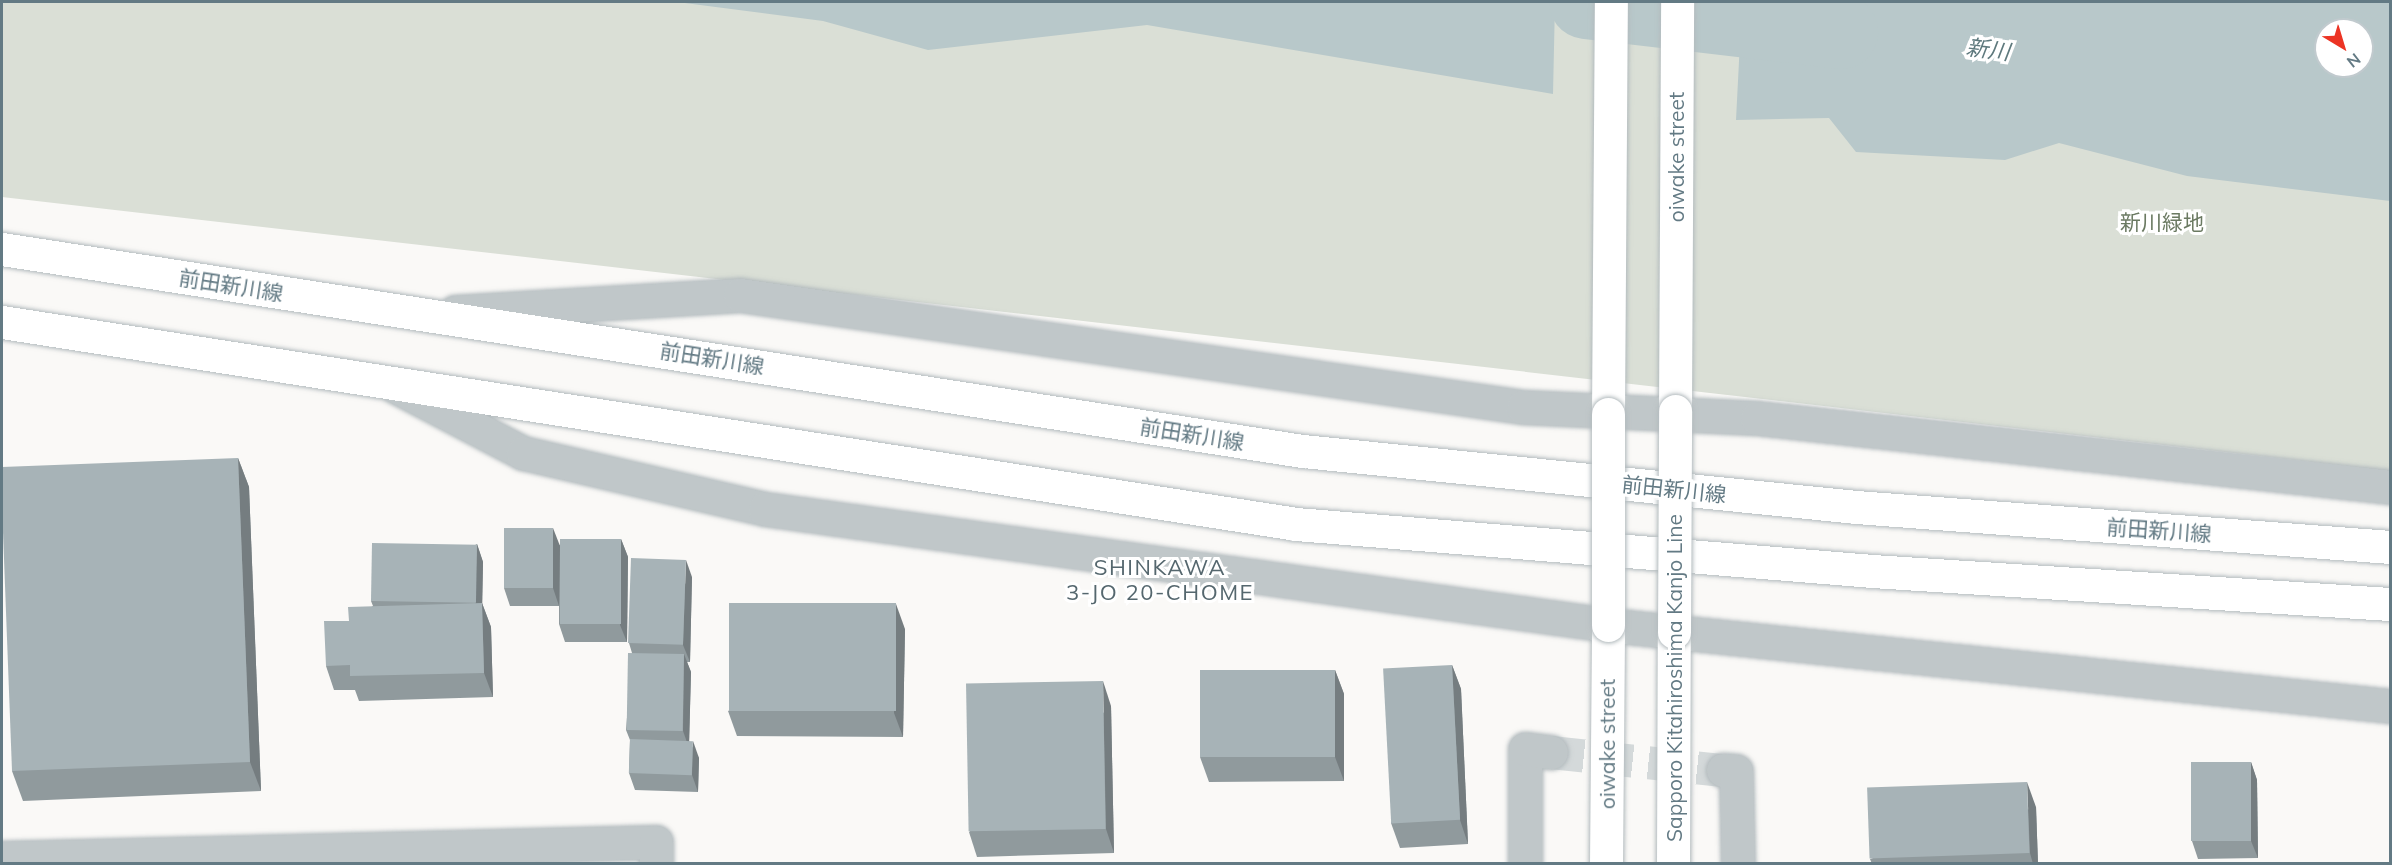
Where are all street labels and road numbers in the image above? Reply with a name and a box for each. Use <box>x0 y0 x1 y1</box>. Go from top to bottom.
street label: oiwake street <box>1663 92 1689 222</box>
street label: 前田新川線 <box>177 264 285 306</box>
street label: 前田新川線 <box>658 337 766 379</box>
street label: 前田新川線 <box>1138 413 1246 455</box>
street label: 前田新川線 <box>1620 471 1728 507</box>
street label: Sapporo Kitahiroshima Kanjo Line <box>1661 514 1687 842</box>
street label: 前田新川線 <box>2106 514 2212 546</box>
street label: oiwake street <box>1594 679 1620 809</box>

